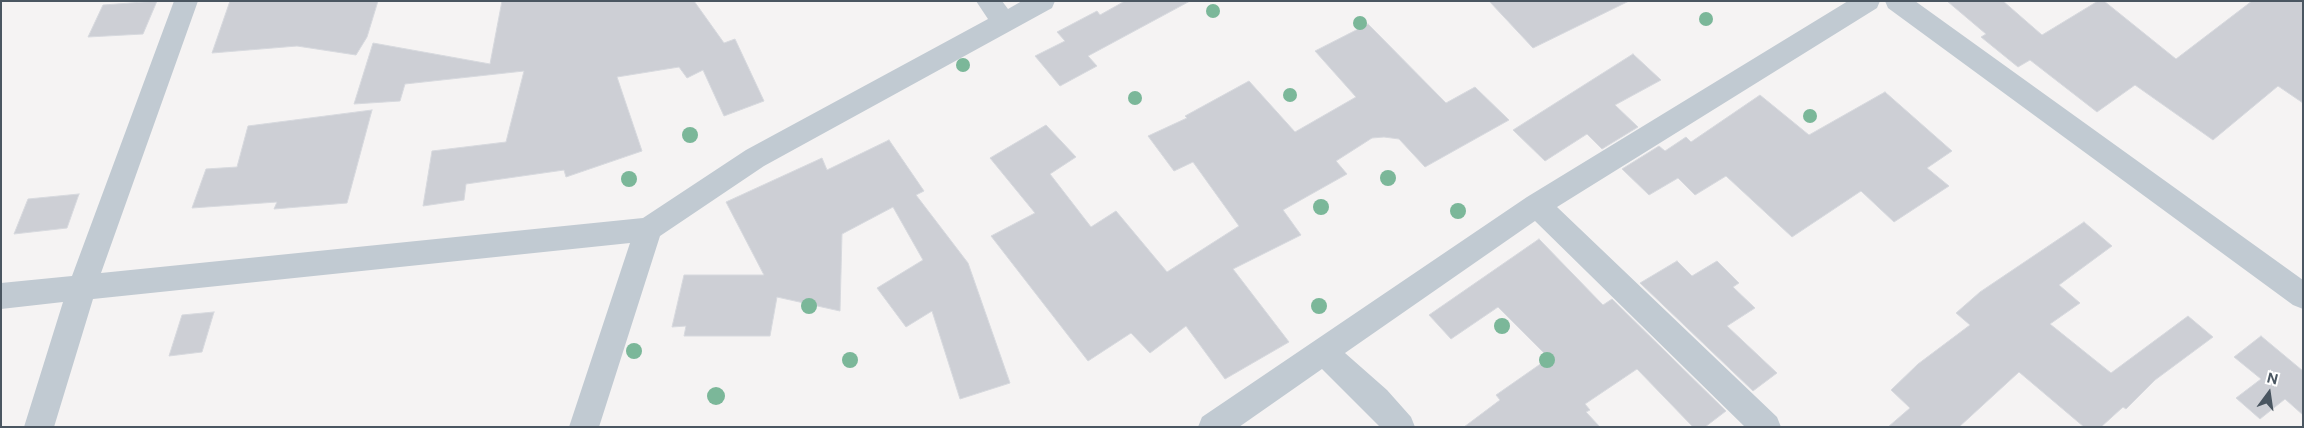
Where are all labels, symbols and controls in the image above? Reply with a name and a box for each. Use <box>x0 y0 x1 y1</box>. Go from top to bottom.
north arrow <box>2244 368 2294 418</box>
text: N <box>2265 369 2280 388</box>

